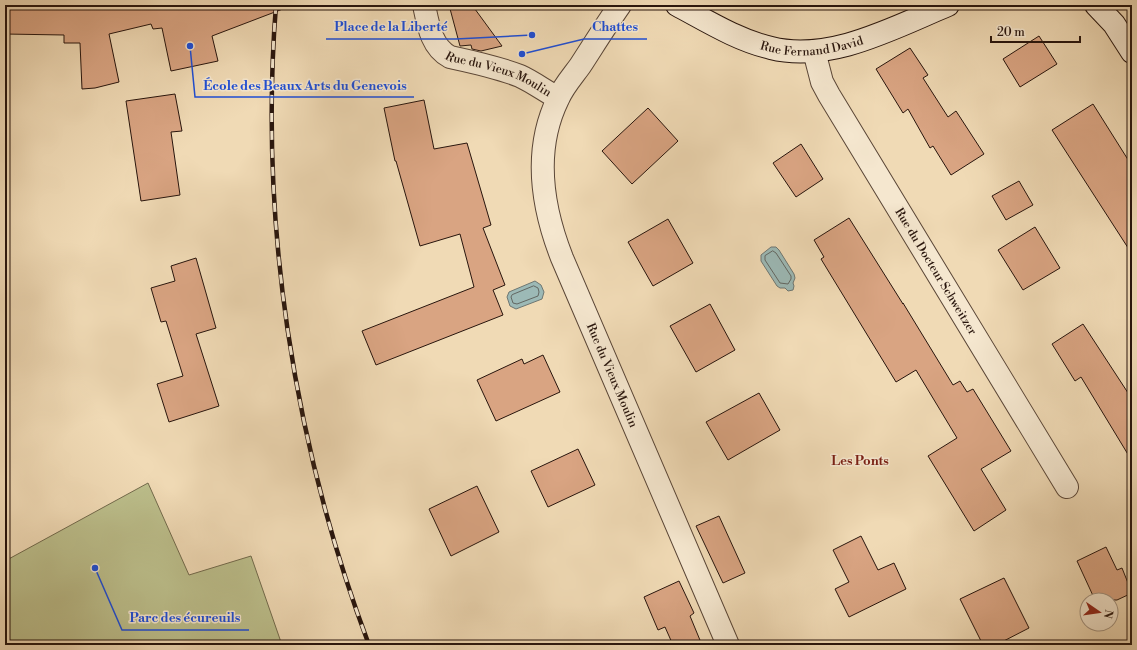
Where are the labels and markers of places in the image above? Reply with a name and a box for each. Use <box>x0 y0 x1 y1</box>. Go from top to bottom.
callout: Place de la Liberté <box>326 14 456 39</box>
callout: Chattes <box>584 14 647 39</box>
callout: École des Beaux Arts du Genevois <box>195 72 414 97</box>
callout: Parc des écureuils <box>122 605 249 630</box>

